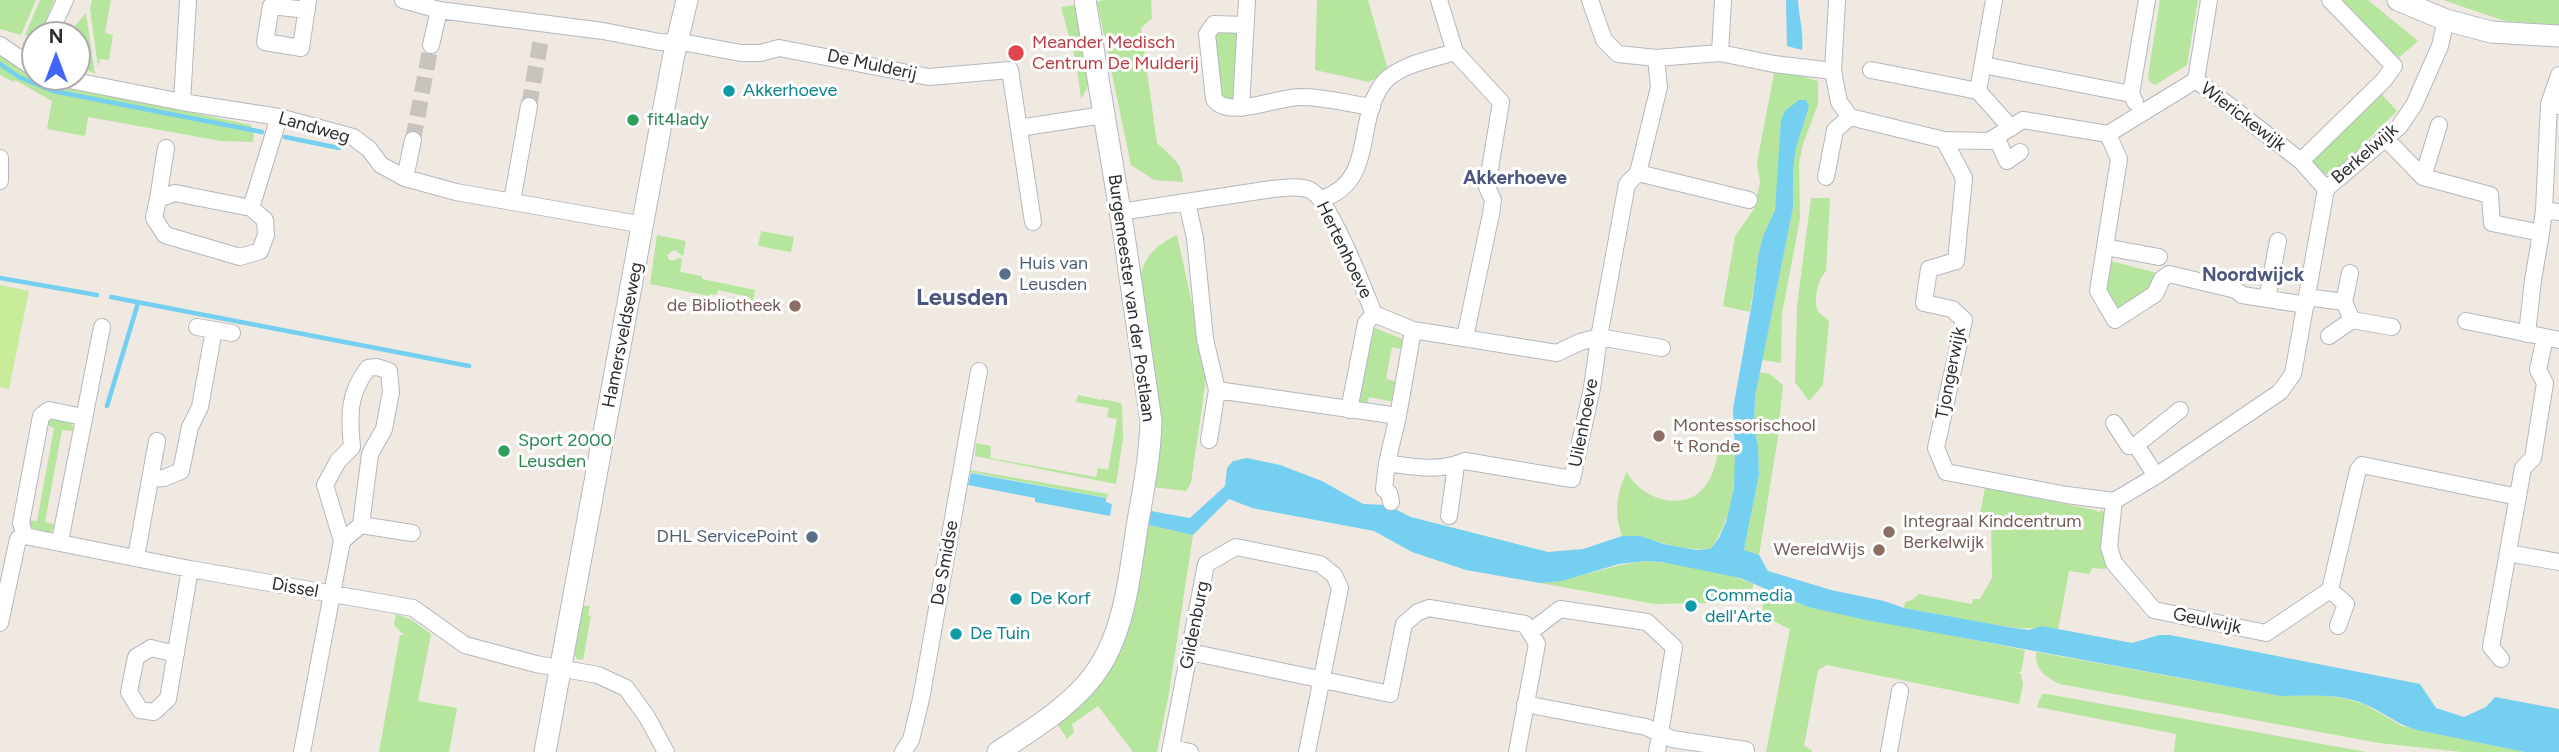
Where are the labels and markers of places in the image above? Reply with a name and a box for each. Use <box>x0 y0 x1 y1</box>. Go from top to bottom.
place label: Meander Medisch Centrum De Mulderij <box>1032 32 1199 74</box>
marker: Meander Medisch Centrum De Mulderij <box>1006 43 1026 63</box>
place label: Akkerhoeve <box>743 80 837 102</box>
marker: Akkerhoeve <box>721 83 737 99</box>
place label: fit4lady <box>647 109 709 131</box>
marker: fit4lady <box>625 112 641 128</box>
place label: Huis van Leusden <box>1019 253 1088 296</box>
marker: Huis van Leusden <box>997 266 1013 282</box>
place label: de Bibliotheek <box>667 295 781 317</box>
marker: de Bibliotheek <box>787 298 803 314</box>
place label: Montessorischool 't Ronde <box>1673 415 1816 458</box>
marker: Montessorischool 't Ronde <box>1651 428 1667 444</box>
place label: Sport 2000 Leusden <box>518 430 612 472</box>
marker: Sport 2000 Leusden <box>496 443 512 459</box>
place label: Integraal Kindcentrum Berkelwijk <box>1903 511 2082 554</box>
marker: Integraal Kindcentrum Berkelwijk <box>1881 524 1897 540</box>
place label: DHL ServicePoint <box>657 526 798 548</box>
marker: DHL ServicePoint <box>804 529 820 545</box>
place label: WereldWijs <box>1774 539 1865 561</box>
marker: WereldWijs <box>1871 542 1887 558</box>
place label: Commedia dell'Arte <box>1705 585 1793 628</box>
place label: De Korf <box>1030 588 1091 610</box>
marker: De Korf <box>1008 591 1024 607</box>
marker: Commedia dell'Arte <box>1683 598 1699 614</box>
place label: De Tuin <box>970 623 1030 645</box>
marker: De Tuin <box>948 626 964 642</box>

